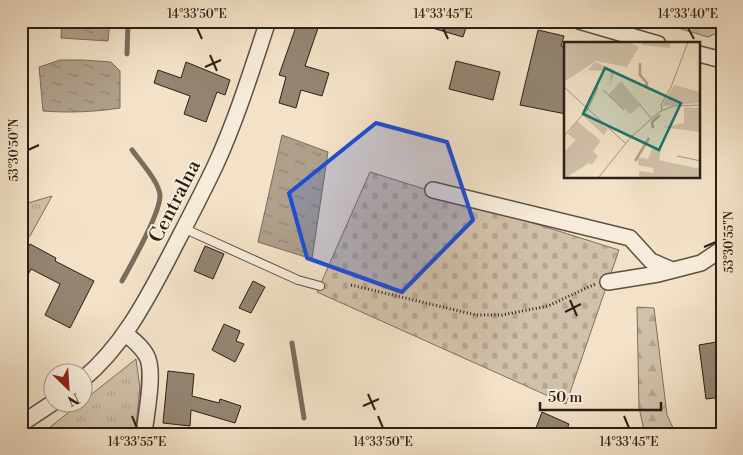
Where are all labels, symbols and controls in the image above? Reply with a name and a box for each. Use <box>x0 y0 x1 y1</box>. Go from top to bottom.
text: 14°33'50"E <box>167 7 227 22</box>
text: 14°33'45"E <box>414 7 472 22</box>
text: 14°33'40"E <box>658 7 718 22</box>
inset map <box>564 42 700 179</box>
text: 53°30'50"N <box>7 118 22 182</box>
street label: Centralna <box>144 155 207 247</box>
text: 53°30'55"N <box>722 211 737 273</box>
north arrow <box>42 362 92 412</box>
scale bar <box>540 380 662 412</box>
text: N <box>64 388 82 409</box>
text: 50 m <box>548 388 582 407</box>
text: 14°33'55"E <box>108 435 166 450</box>
text: 14°33'50"E <box>353 435 413 450</box>
text: 14°33'45"E <box>600 435 658 450</box>

